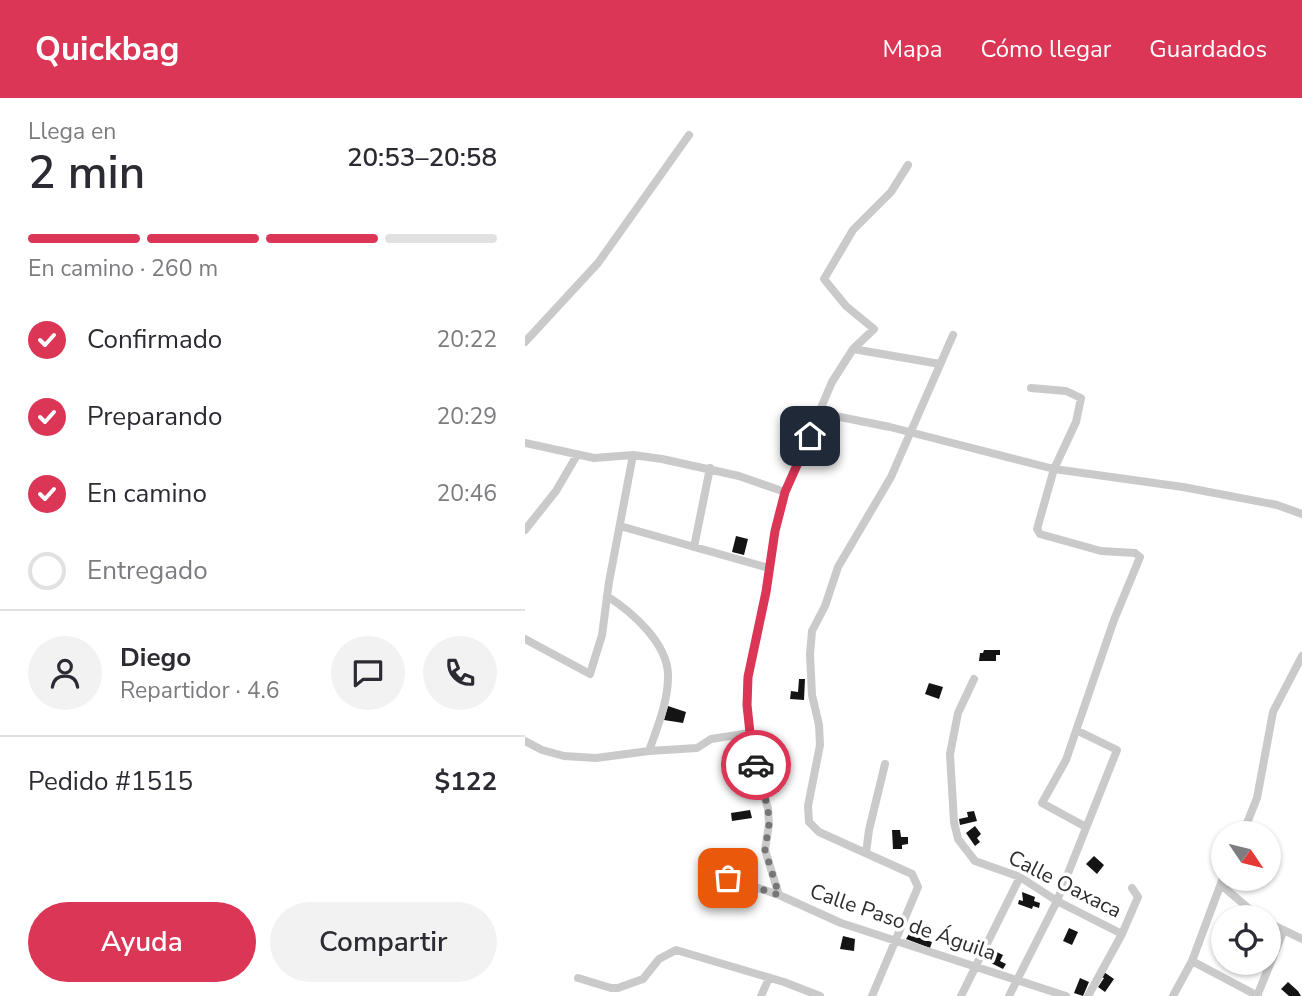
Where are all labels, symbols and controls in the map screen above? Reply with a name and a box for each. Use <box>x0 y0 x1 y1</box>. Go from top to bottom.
text: Quickbag <box>35 27 179 72</box>
text: Mapa <box>882 33 942 65</box>
text: Cómo llegar <box>980 33 1111 65</box>
text: Guardados <box>1149 33 1267 65</box>
text: Llega en <box>28 116 116 147</box>
text: 20:53–20:58 <box>347 140 497 175</box>
text: 2 min <box>28 141 145 204</box>
text: En camino · 260 m <box>28 253 218 284</box>
icon: check <box>28 321 66 359</box>
text: Confirmado <box>87 322 222 357</box>
text: 20:22 <box>437 324 497 355</box>
icon: check <box>28 398 66 436</box>
text: Preparando <box>87 399 222 434</box>
text: 20:29 <box>437 401 497 432</box>
pin <box>780 406 840 466</box>
icon: home <box>791 417 829 455</box>
icon: check <box>28 475 66 513</box>
text: En camino <box>87 476 207 511</box>
text: 20:46 <box>437 478 497 509</box>
text: Entregado <box>87 553 208 588</box>
button: person <box>28 636 102 710</box>
button: chat <box>331 636 405 710</box>
button: phone <box>423 636 497 710</box>
text: Diego <box>120 640 191 675</box>
text: Repartidor · 4.6 <box>120 675 280 706</box>
courier <box>721 730 791 800</box>
icon: car <box>737 746 775 784</box>
text: Pedido #1515 <box>28 764 193 799</box>
text: $122 <box>435 764 497 799</box>
north arrow <box>1211 821 1281 891</box>
map controls <box>1211 821 1281 975</box>
street label: Calle Oaxaca <box>1003 843 1127 925</box>
pin <box>698 848 758 908</box>
icon: bag <box>709 859 747 897</box>
street label: Calle Paso de Águila <box>806 877 1000 967</box>
button: Ayuda <box>28 902 256 982</box>
button: Compartir <box>270 902 497 982</box>
button: locate <box>1211 905 1281 975</box>

